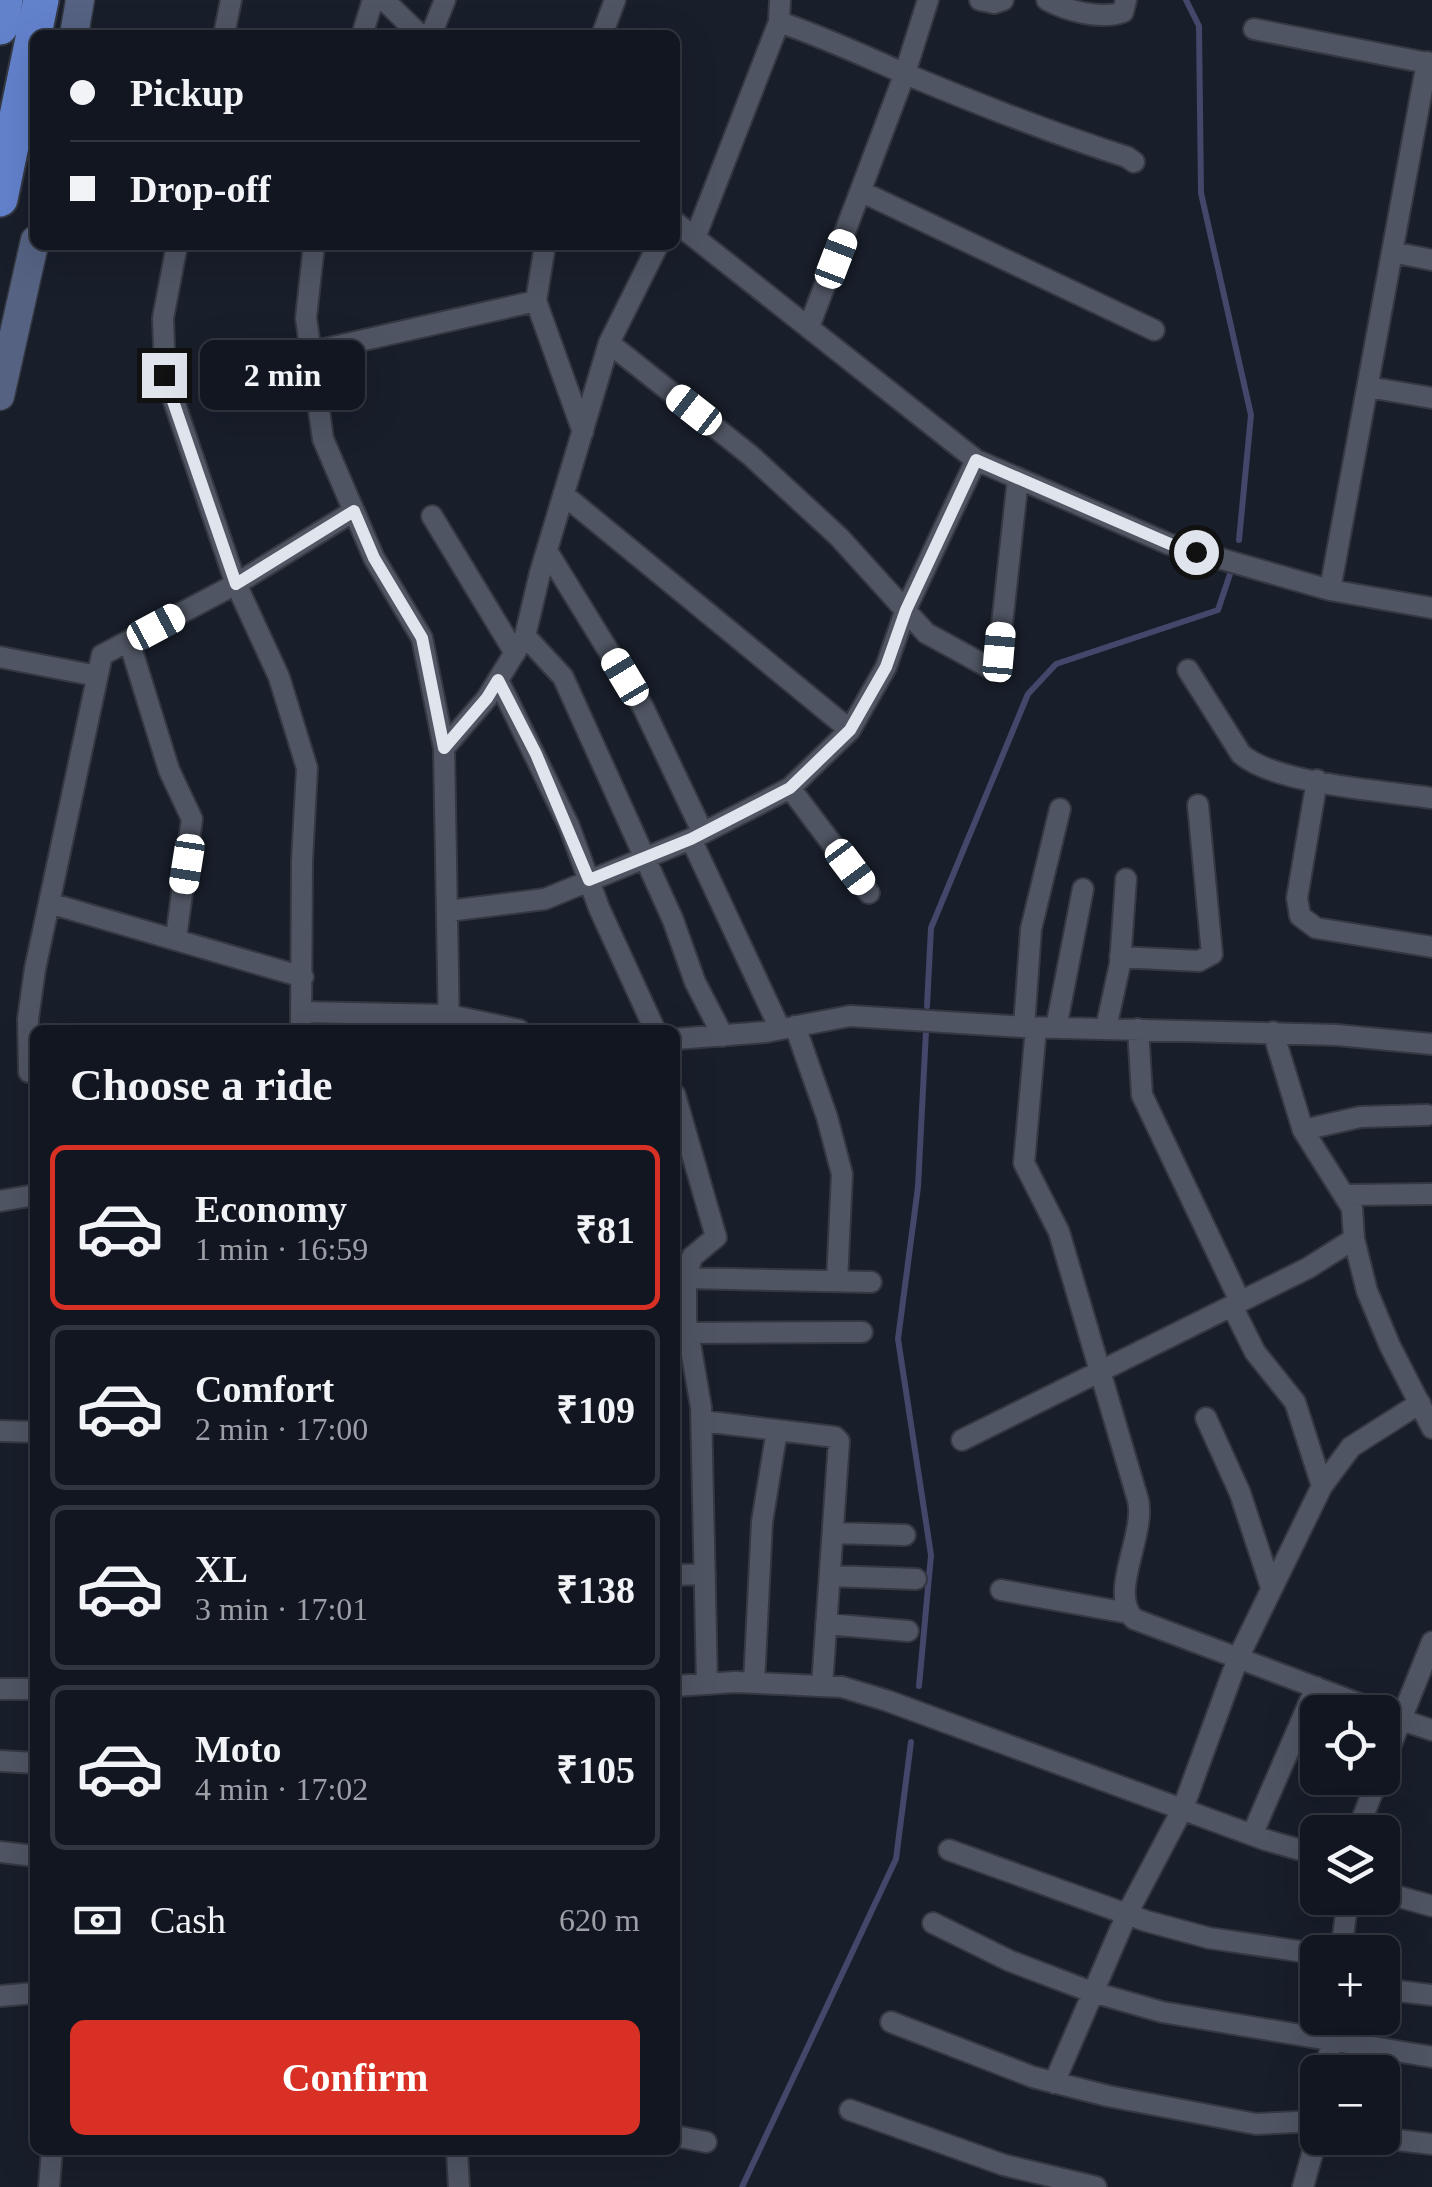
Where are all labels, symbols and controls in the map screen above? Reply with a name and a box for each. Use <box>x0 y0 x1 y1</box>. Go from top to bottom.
text: Pickup <box>130 72 244 114</box>
text: Drop-off <box>130 168 271 210</box>
car <box>811 226 861 292</box>
callout: 2 min <box>199 340 364 410</box>
route end <box>142 353 187 398</box>
text: 2 min <box>244 357 321 393</box>
car <box>661 380 727 440</box>
route start <box>1174 530 1219 575</box>
car <box>122 600 190 654</box>
car <box>981 621 1017 683</box>
car <box>597 644 653 710</box>
car <box>167 832 207 896</box>
car <box>820 834 880 900</box>
text: Choose a ride <box>70 1060 333 1110</box>
icon: car <box>75 1183 165 1273</box>
text: Economy <box>195 1188 347 1230</box>
text: ₹81 <box>575 1209 635 1251</box>
text: 1 min · 16:59 <box>195 1231 368 1267</box>
icon: car <box>75 1363 165 1453</box>
text: Comfort <box>195 1368 334 1410</box>
text: ₹109 <box>556 1389 635 1431</box>
text: 2 min · 17:00 <box>195 1411 368 1447</box>
icon: car <box>75 1543 165 1633</box>
text: XL <box>195 1548 248 1590</box>
text: ₹138 <box>556 1569 635 1611</box>
text: 3 min · 17:01 <box>195 1591 368 1627</box>
map controls <box>1300 1695 1400 2155</box>
button: locate <box>1300 1695 1400 1795</box>
icon: car <box>75 1723 165 1813</box>
text: Moto <box>195 1728 282 1770</box>
text: ₹105 <box>556 1749 635 1791</box>
text: 4 min · 17:02 <box>195 1771 368 1807</box>
button: layers <box>1300 1815 1400 1915</box>
icon: cash <box>70 1893 125 1948</box>
text: Cash <box>150 1899 226 1941</box>
text: 620 m <box>559 1902 640 1938</box>
button: + <box>1300 1935 1400 2035</box>
button: Confirm <box>70 2020 640 2135</box>
button: − <box>1300 2055 1400 2155</box>

